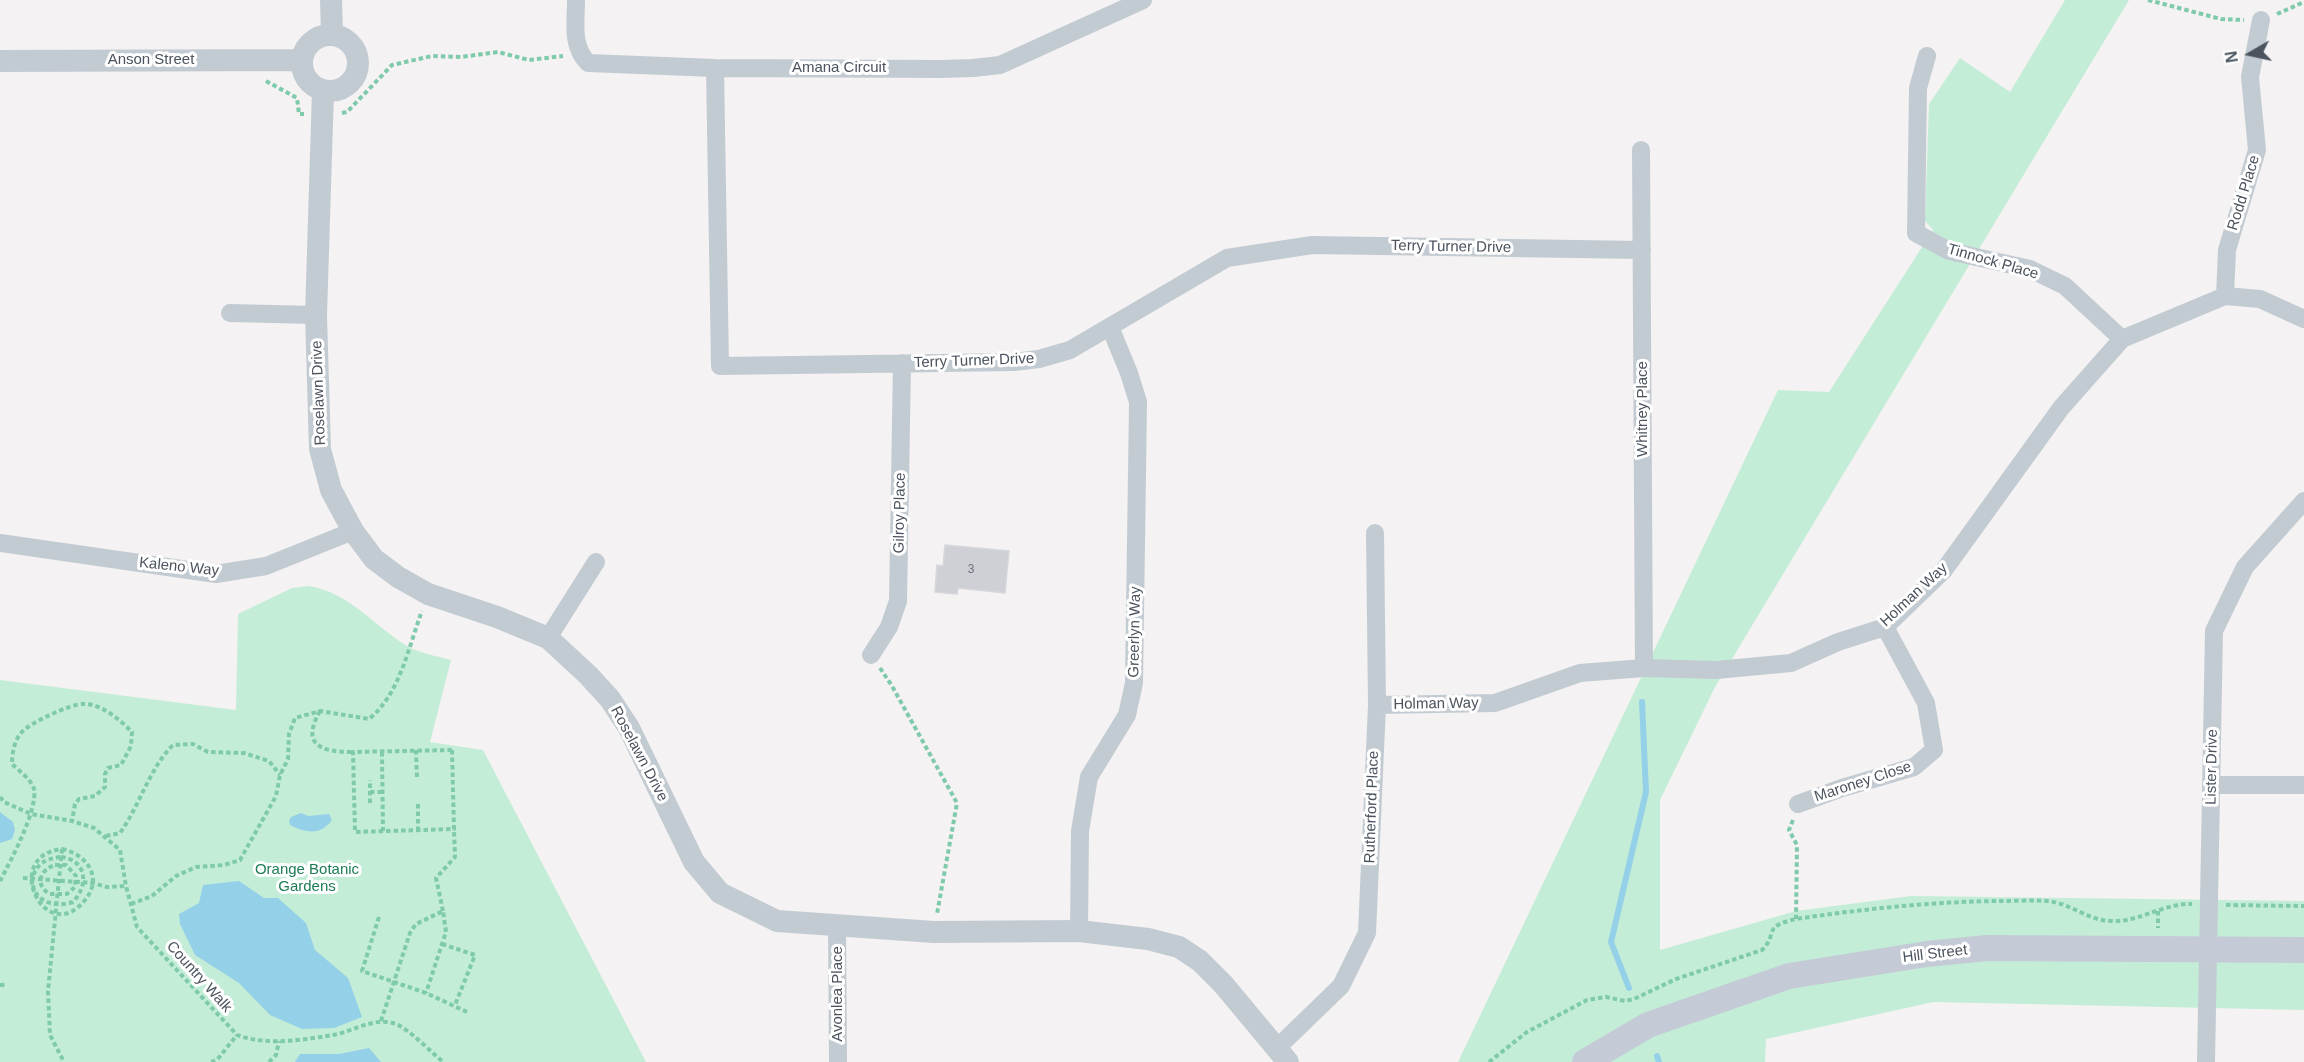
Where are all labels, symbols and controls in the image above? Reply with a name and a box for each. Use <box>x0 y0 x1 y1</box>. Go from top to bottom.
north arrow <box>2220 24 2280 84</box>
text: N <box>2222 50 2241 64</box>
street label: Anson Street <box>108 51 194 69</box>
street label: Amana Circuit <box>792 59 886 77</box>
street label: Rodd Place <box>2224 153 2264 233</box>
street label: Terry Turner Drive <box>1391 237 1511 257</box>
street label: Tinnock Place <box>1946 240 2040 284</box>
street label: Roselawn Drive <box>308 340 330 446</box>
street label: Terry Turner Drive <box>914 350 1034 372</box>
street label: Whitney Place <box>1634 361 1652 457</box>
street label: Gilroy Place <box>890 472 910 554</box>
street label: Kaleno Way <box>138 554 220 580</box>
street label: Holman Way <box>1877 559 1951 631</box>
house number: 3 <box>968 563 974 577</box>
street label: Greerlyn Way <box>1125 586 1145 678</box>
street label: Holman Way <box>1393 694 1479 714</box>
street label: Roselawn Drive <box>606 703 672 805</box>
street label: Lister Drive <box>2202 729 2222 805</box>
street label: Rutherford Place <box>1361 750 1383 864</box>
street label: Maroney Close <box>1812 758 1914 806</box>
park label: Orange Botanic Gardens <box>255 861 359 896</box>
street label: Country Walk <box>162 938 236 1016</box>
street label: Hill Street <box>1902 941 1968 967</box>
street label: Avonlea Place <box>829 946 847 1042</box>

